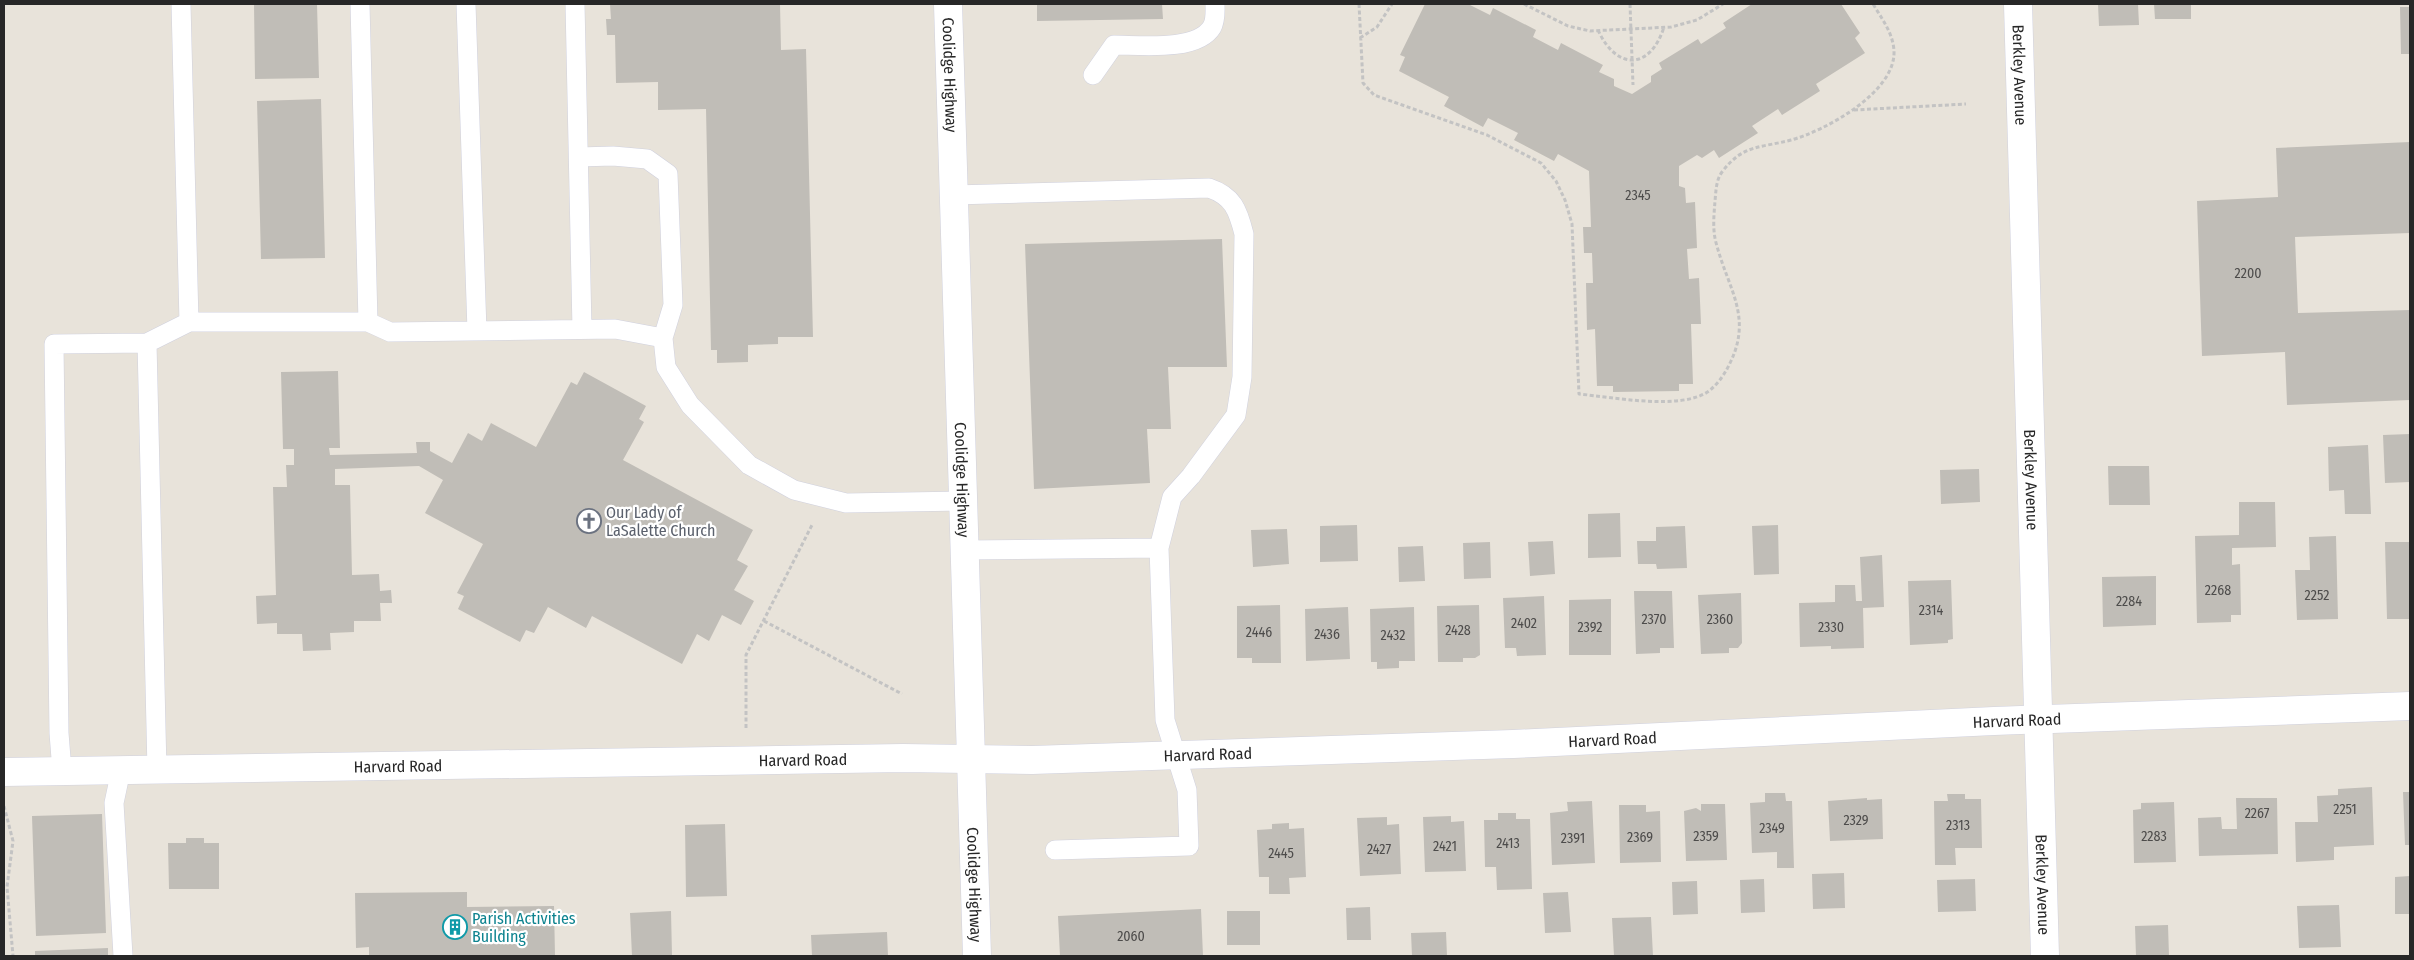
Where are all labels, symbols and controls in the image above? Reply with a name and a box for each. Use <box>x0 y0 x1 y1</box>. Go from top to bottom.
street label: Coolidge Highway <box>939 17 961 134</box>
street label: Berkley Avenue <box>2009 24 2031 126</box>
house number: 2345 <box>1625 187 1651 204</box>
house number: 2200 <box>2235 265 2261 282</box>
street label: Coolidge Highway <box>951 422 974 539</box>
street label: Berkley Avenue <box>2021 429 2042 531</box>
place label: Our Lady of LaSalette Church <box>606 503 716 540</box>
church icon: Our Lady of LaSalette Church <box>576 508 602 534</box>
house number: 2268 <box>2205 582 2231 599</box>
house number: 2252 <box>2305 587 2329 604</box>
house number: 2284 <box>2116 593 2142 610</box>
house number: 2314 <box>1919 602 1943 619</box>
house number: 2370 <box>1641 611 1667 628</box>
house number: 2360 <box>1707 611 1733 628</box>
house number: 2402 <box>1511 615 1537 632</box>
house number: 2392 <box>1577 619 1603 636</box>
house number: 2330 <box>1818 619 1844 636</box>
house number: 2428 <box>1445 622 1471 639</box>
house number: 2446 <box>1246 624 1272 641</box>
house number: 2436 <box>1314 626 1340 643</box>
house number: 2432 <box>1381 627 1405 644</box>
street label: Harvard Road <box>1972 709 2062 732</box>
street label: Harvard Road <box>1568 728 1657 751</box>
street label: Harvard Road <box>1163 743 1252 765</box>
street label: Harvard Road <box>758 749 847 770</box>
street label: Harvard Road <box>354 756 442 776</box>
house number: 2251 <box>2333 801 2357 818</box>
house number: 2267 <box>2245 805 2270 822</box>
house number: 2329 <box>1843 812 1869 829</box>
house number: 2313 <box>1946 817 1970 834</box>
house number: 2349 <box>1759 820 1785 837</box>
street label: Coolidge Highway <box>964 827 986 943</box>
house number: 2359 <box>1693 828 1719 845</box>
house number: 2283 <box>2141 828 2167 845</box>
house number: 2369 <box>1627 829 1653 846</box>
house number: 2391 <box>1561 830 1585 847</box>
street label: Berkley Avenue <box>2032 834 2054 935</box>
house number: 2413 <box>1496 835 1520 852</box>
house number: 2421 <box>1433 838 1457 855</box>
house number: 2427 <box>1367 841 1391 858</box>
house number: 2445 <box>1268 845 1294 862</box>
place label: Parish Activities Building <box>472 909 576 946</box>
building icon: Parish Activities Building <box>442 914 468 940</box>
house number: 2060 <box>1117 928 1145 945</box>

